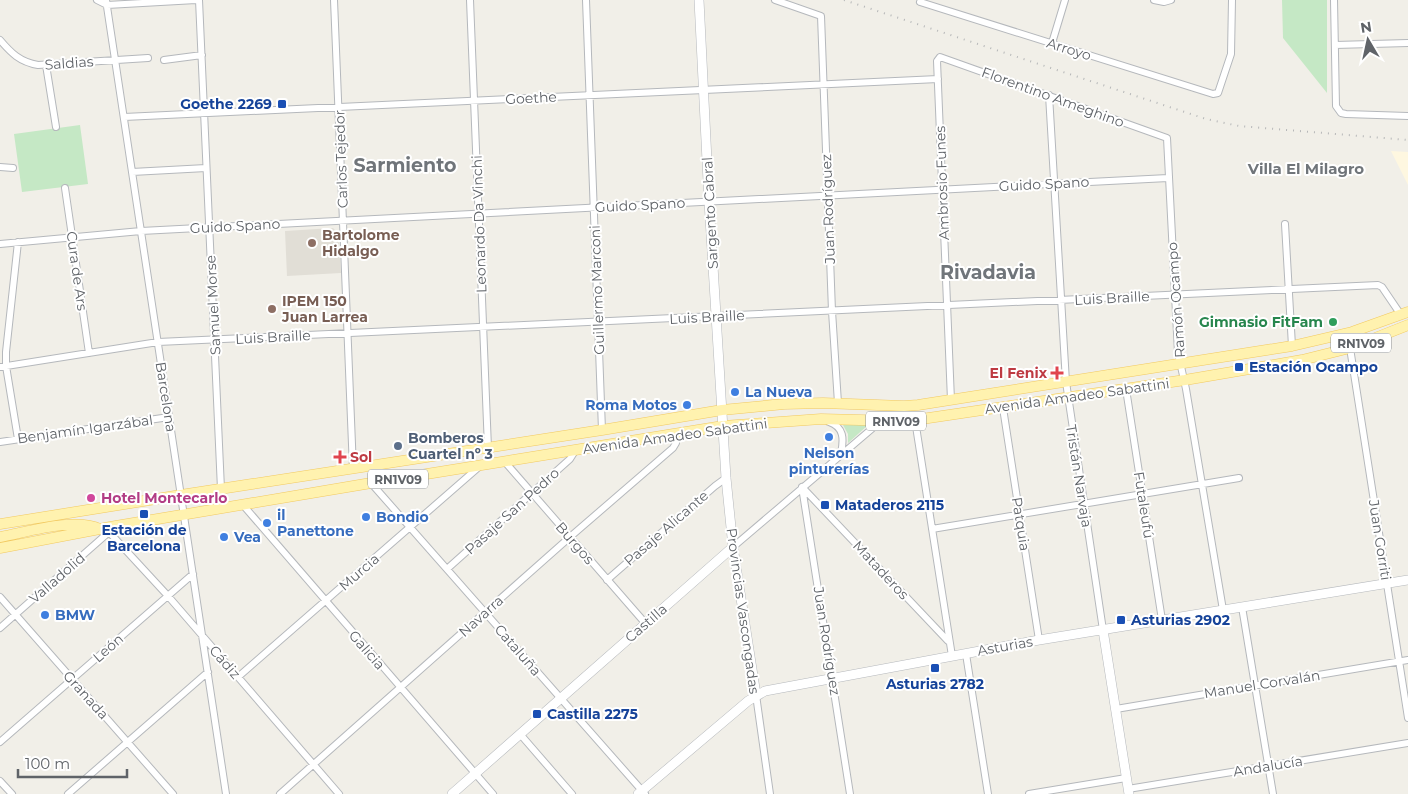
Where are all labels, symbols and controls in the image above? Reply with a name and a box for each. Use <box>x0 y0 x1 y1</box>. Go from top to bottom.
north arrow <box>1343 15 1393 65</box>
text: N <box>1359 17 1373 37</box>
street label: Arroyo <box>1045 34 1094 64</box>
street label: Saldias <box>44 52 94 74</box>
street label: Florentino Ameghino <box>979 63 1127 131</box>
street label: Goethe <box>505 88 557 108</box>
place label: Goethe 2269 <box>180 95 272 113</box>
marker: Goethe 2269 <box>276 98 288 110</box>
street label: Carlos Tejedor <box>330 109 352 209</box>
street label: Ambrosio Funes <box>931 125 953 240</box>
district label: Sarmiento <box>353 154 457 177</box>
street label: Juan Rodríguez <box>817 154 839 265</box>
street label: Leonardo Da Vinchi <box>468 155 490 293</box>
street label: Sargento Cabral <box>698 156 722 270</box>
district label: Villa El Milagro <box>1247 159 1364 178</box>
street label: Guido Spano <box>998 173 1090 195</box>
street label: Guido Spano <box>594 194 686 216</box>
street label: Guido Spano <box>189 215 281 237</box>
street label: Guillermo Marconi <box>586 225 608 355</box>
place label: Bartolome Hidalgo <box>322 226 400 260</box>
street label: Cura de Ars <box>63 230 92 312</box>
marker: Bartolome Hidalgo <box>306 237 318 249</box>
street label: Ramón Ocampo <box>1163 241 1189 359</box>
street label: Samuel Morse <box>201 255 225 355</box>
district label: Rivadavia <box>940 261 1036 284</box>
street label: Luis Braille <box>1074 287 1150 309</box>
place label: IPEM 150 Juan Larrea <box>281 292 368 326</box>
marker: IPEM 150 Juan Larrea <box>266 303 278 315</box>
street label: Luis Braille <box>669 306 745 328</box>
place label: Gimnasio FitFam <box>1199 313 1323 331</box>
marker: Gimnasio FitFam <box>1327 316 1339 328</box>
street label: Luis Braille <box>235 326 311 348</box>
road number: RN1V09 <box>1331 333 1391 352</box>
place label: Estación Ocampo <box>1249 358 1378 376</box>
street label: Barcelona <box>152 361 180 433</box>
marker: Estación Ocampo <box>1233 361 1245 373</box>
place label: El Fenix <box>990 364 1048 382</box>
marker: El Fenix <box>1051 367 1063 379</box>
street label: Avenida Amadeo Sabattini <box>983 374 1171 418</box>
place label: La Nueva <box>745 383 812 401</box>
marker: La Nueva <box>729 386 741 398</box>
place label: Roma Motos <box>585 396 678 414</box>
marker: Roma Motos <box>681 399 693 411</box>
street label: Benjamín Igarzábal <box>16 411 154 447</box>
road number: RN1V09 <box>866 412 926 431</box>
street label: Avenida Amadeo Sabattini <box>581 414 769 458</box>
street label: Tristán Narvaja <box>1062 423 1096 529</box>
place label: Bomberos Cuartel nº 3 <box>408 429 493 463</box>
marker: Nelson pinturerías <box>823 431 835 443</box>
marker: Bomberos Cuartel nº 3 <box>392 440 404 452</box>
place label: Nelson pinturerías <box>789 444 870 478</box>
place label: Sol <box>350 448 372 466</box>
marker: Sol <box>334 451 346 463</box>
street label: Pasaje San Pedro <box>461 464 563 558</box>
road number: RN1V09 <box>368 469 428 488</box>
street label: Futaleufú <box>1130 470 1158 540</box>
street label: Pasaje Alicante <box>620 486 712 570</box>
place label: Hotel Montecarlo <box>101 489 228 507</box>
marker: Hotel Montecarlo <box>85 492 97 504</box>
place label: Mataderos 2115 <box>835 496 944 514</box>
street label: Patquia <box>1008 496 1034 552</box>
street label: Juan Gorriti <box>1365 497 1395 582</box>
marker: Mataderos 2115 <box>819 499 831 511</box>
place label: il Panettone <box>277 506 354 540</box>
marker: Estación de Barcelona <box>138 508 150 520</box>
place label: Bondio <box>376 508 429 526</box>
marker: Bondio <box>360 511 372 523</box>
marker: il Panettone <box>261 517 273 529</box>
street label: Burgos <box>552 518 598 568</box>
place label: Estación de Barcelona <box>101 521 187 555</box>
street label: Provincias Vascongadas <box>722 527 764 695</box>
place label: Vea <box>233 528 261 546</box>
marker: Vea <box>218 531 230 543</box>
street label: Mataderos <box>849 537 913 603</box>
street label: Valladolid <box>25 549 89 607</box>
street label: Murcia <box>335 549 383 595</box>
street label: Juan Rodríguez <box>809 584 844 697</box>
street label: Navarra <box>455 591 507 641</box>
street label: Castilla <box>621 600 671 646</box>
place label: BMW <box>55 606 95 624</box>
marker: BMW <box>39 609 51 621</box>
place label: Asturias 2902 <box>1130 611 1230 629</box>
marker: Asturias 2902 <box>1115 614 1127 626</box>
street label: Cataluña <box>491 620 545 680</box>
street label: Galicia <box>345 627 389 673</box>
street label: León <box>89 630 127 666</box>
street label: Asturias <box>976 632 1034 660</box>
street label: Cádiz <box>206 642 244 682</box>
marker: Asturias 2782 <box>929 662 941 674</box>
street label: Manuel Corvalán <box>1202 666 1322 702</box>
street label: Granada <box>59 667 113 723</box>
place label: Asturias 2782 <box>885 675 984 693</box>
place label: Castilla 2275 <box>547 705 638 723</box>
marker: Castilla 2275 <box>531 708 543 720</box>
scale bar <box>18 746 126 778</box>
street label: Andalucía <box>1232 752 1304 780</box>
text: 100 m <box>25 754 70 773</box>

